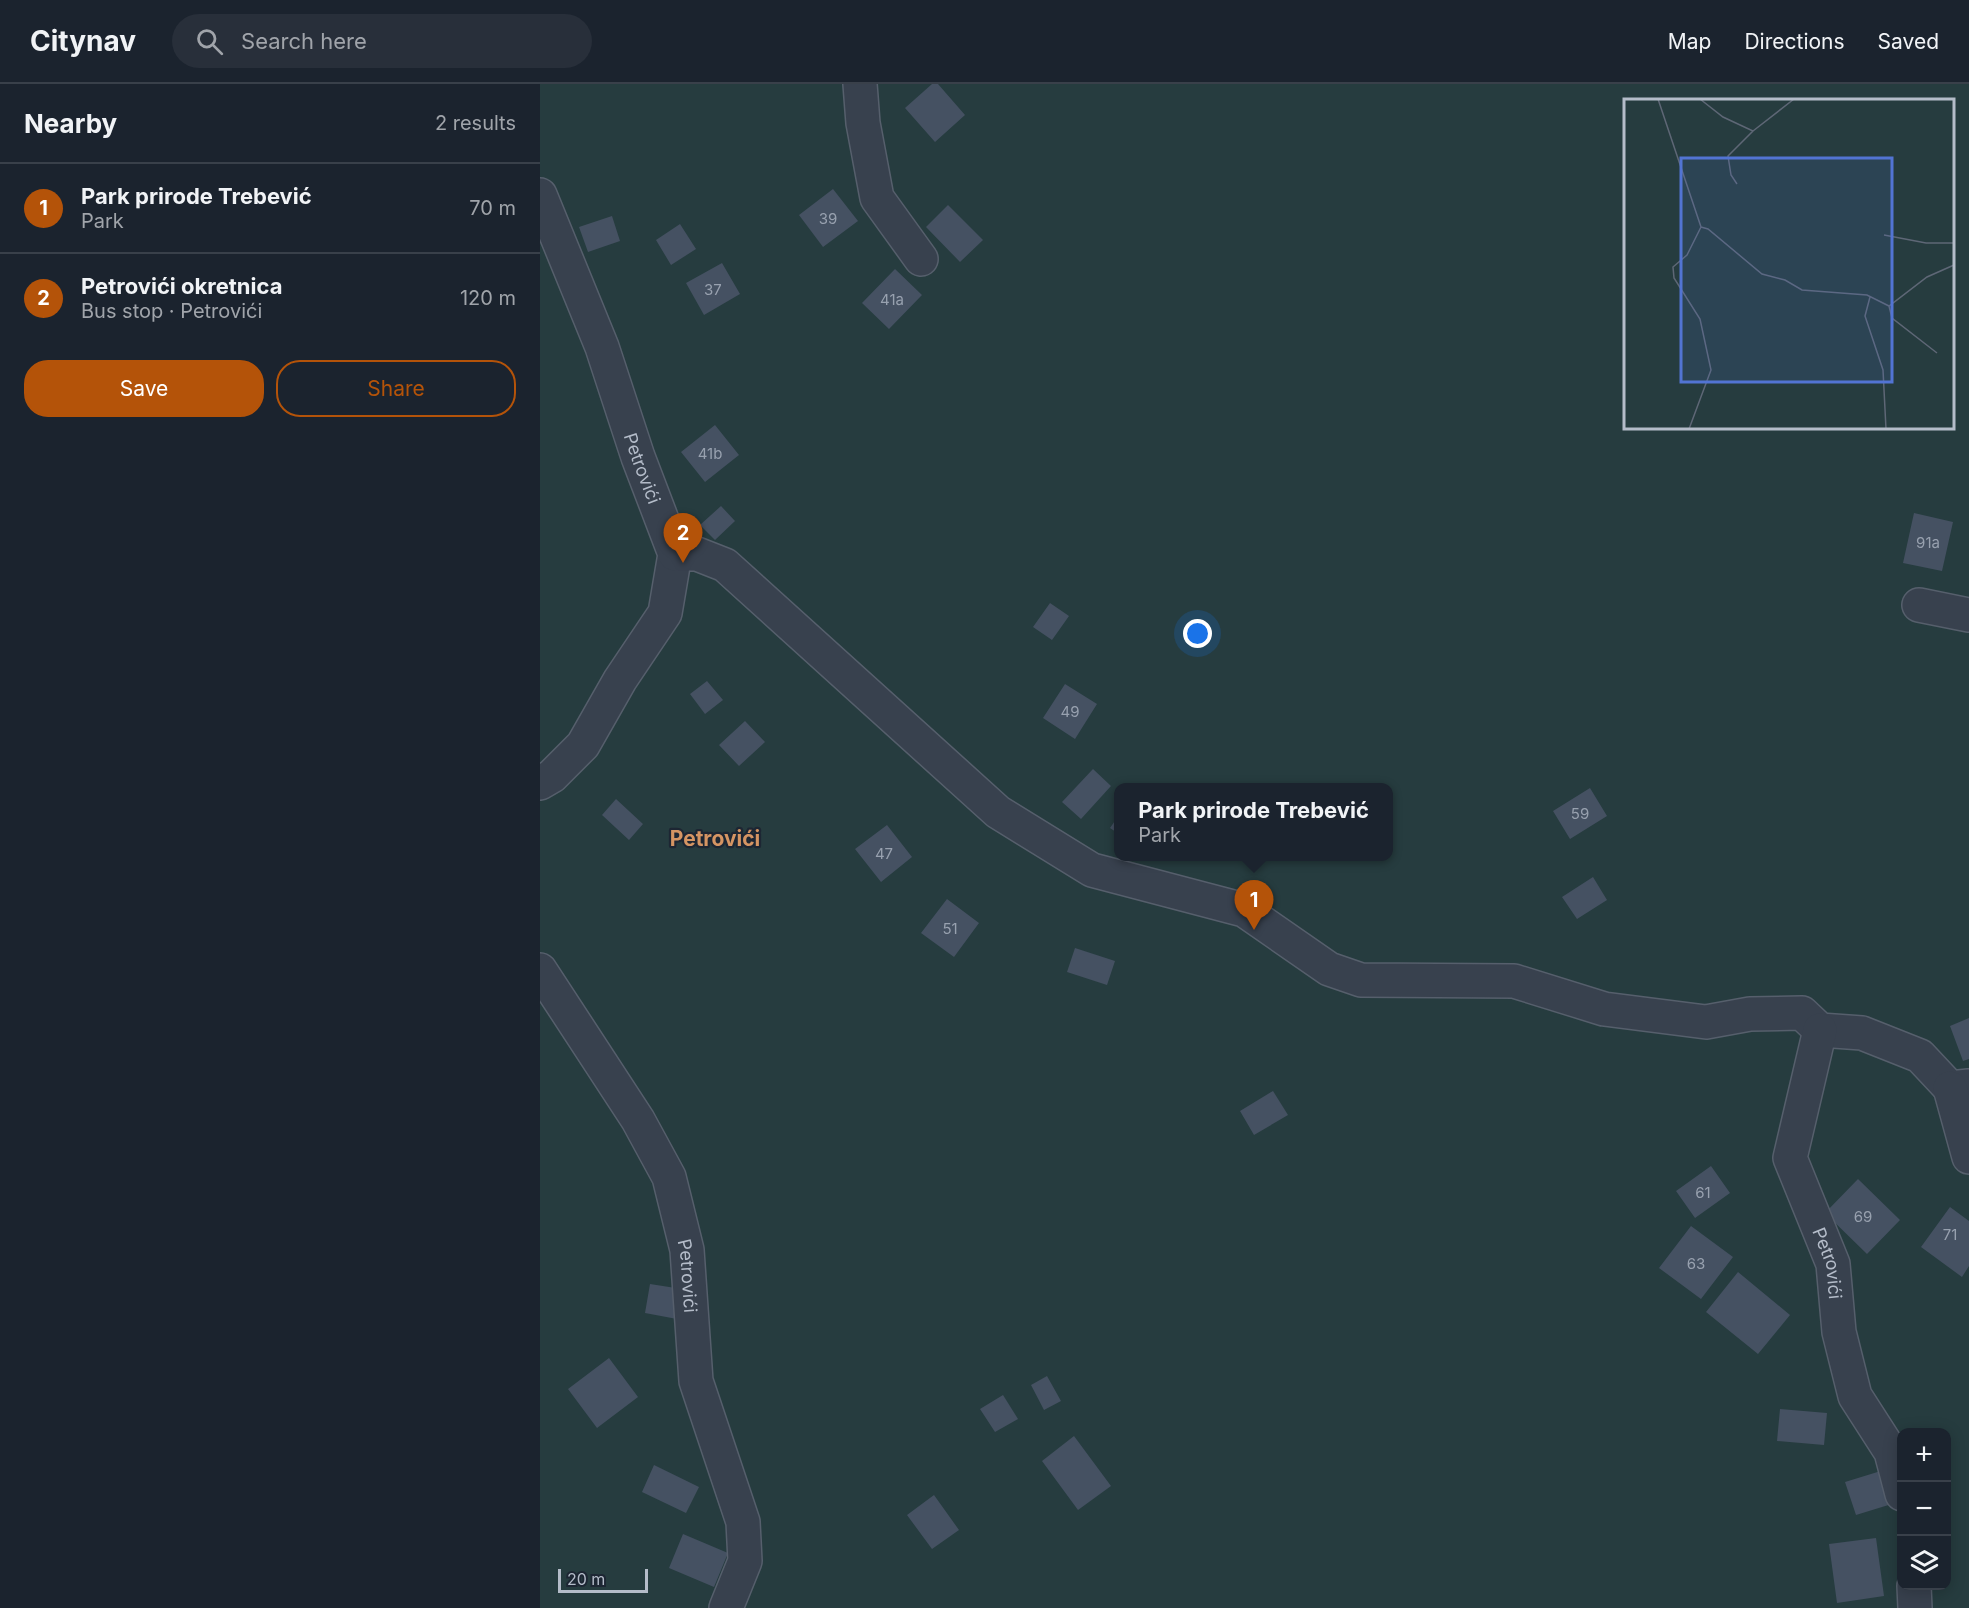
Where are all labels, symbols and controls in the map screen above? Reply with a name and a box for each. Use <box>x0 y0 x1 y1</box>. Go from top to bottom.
search box <box>172 14 592 68</box>
text: Citynav <box>30 24 136 58</box>
icon: search <box>193 25 226 58</box>
text: Search here <box>241 28 367 54</box>
text: Map <box>1668 29 1711 54</box>
text: Directions <box>1744 29 1845 54</box>
text: Saved <box>1878 29 1939 54</box>
inset map <box>1624 99 1954 429</box>
text: Nearby <box>24 108 117 139</box>
text: 2 results <box>435 111 516 135</box>
text: Park prirode Trebević <box>81 183 312 209</box>
text: 1 <box>39 196 48 220</box>
text: 70 m <box>469 196 516 220</box>
text: Park <box>81 209 124 233</box>
house number: 39 <box>819 209 837 228</box>
text: Petrovići okretnica <box>81 273 282 299</box>
house number: 37 <box>704 280 722 299</box>
text: 2 <box>37 286 50 310</box>
text: 120 m <box>460 286 516 310</box>
house number: 41a <box>880 290 904 309</box>
text: Bus stop · Petrovići <box>81 299 262 323</box>
button: Save <box>24 360 264 417</box>
button: Share <box>276 360 516 417</box>
street label: Petrovići <box>620 430 665 507</box>
house number: 41b <box>698 444 722 463</box>
pin: 2 <box>664 514 702 563</box>
house number: 91a <box>1916 533 1940 552</box>
your location <box>1183 619 1212 648</box>
house number: 49 <box>1061 702 1080 721</box>
popup <box>1114 783 1393 861</box>
text: Park prirode Trebević <box>1138 797 1369 823</box>
house number: 59 <box>1571 804 1589 823</box>
text: Park <box>1138 823 1181 847</box>
district label: Petrovići <box>670 826 760 851</box>
house number: 47 <box>875 844 893 863</box>
pin: 1 <box>1234 880 1274 930</box>
house number: 51 <box>942 919 958 938</box>
house number: 61 <box>1695 1183 1711 1202</box>
house number: 69 <box>1854 1207 1872 1226</box>
street label: Petrovići <box>1809 1224 1847 1300</box>
house number: 71 <box>1943 1225 1957 1244</box>
street label: Petrovići <box>674 1237 702 1313</box>
house number: 63 <box>1687 1254 1705 1273</box>
map controls <box>1897 1428 1951 1590</box>
button: + <box>1897 1428 1951 1482</box>
button: − <box>1897 1482 1951 1536</box>
button: layers <box>1897 1536 1951 1590</box>
scale bar <box>558 1566 648 1594</box>
text: 20 m <box>567 1569 605 1589</box>

